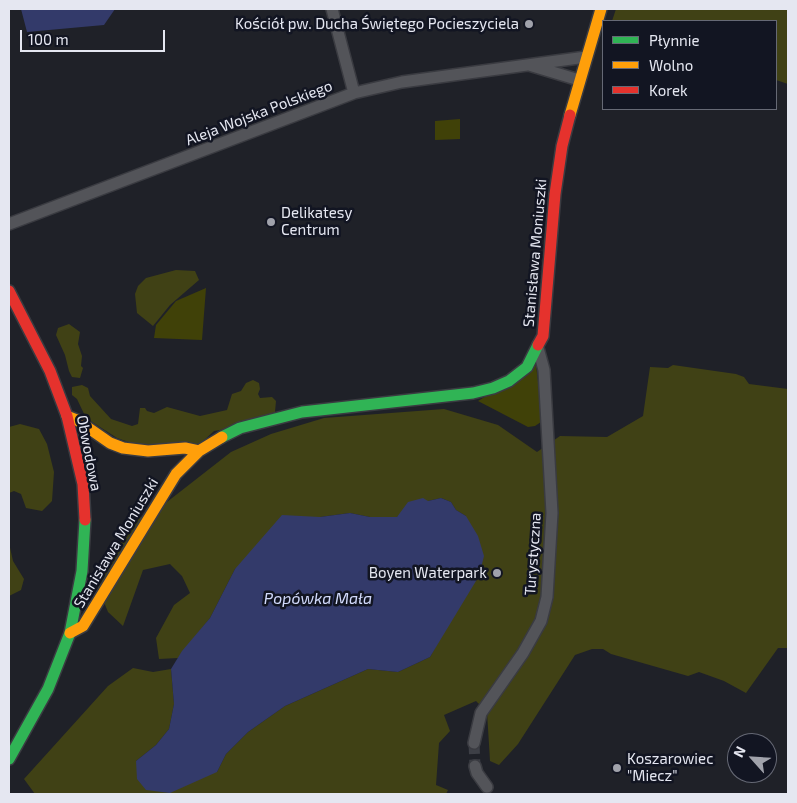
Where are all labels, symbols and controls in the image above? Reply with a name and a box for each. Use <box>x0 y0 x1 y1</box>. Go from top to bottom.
place label: Kościół pw. Ducha Świętego Pocieszyciela <box>235 15 519 33</box>
marker: Kościół pw. Ducha Świętego Pocieszyciela <box>523 18 535 30</box>
scale bar <box>22 20 168 52</box>
legend <box>602 20 777 110</box>
text: 100 m <box>28 30 69 48</box>
text: Płynnie <box>649 31 700 49</box>
text: Wolno <box>649 56 693 74</box>
street label: Aleja Wojska Polskiego <box>183 77 335 149</box>
text: Korek <box>649 81 688 99</box>
street label: Stanisława Moniuszki <box>520 178 550 328</box>
place label: Delikatesy Centrum <box>281 204 352 239</box>
marker: Delikatesy Centrum <box>265 216 277 228</box>
street label: Obwodowa <box>73 413 105 493</box>
street label: Stanisława Moniuszki <box>70 475 162 611</box>
street label: Turystyczna <box>521 512 545 596</box>
place label: Boyen Waterpark <box>369 564 487 582</box>
marker: Boyen Waterpark <box>491 567 503 579</box>
water label: Popówka Mała <box>264 589 372 609</box>
north arrow <box>727 733 777 783</box>
text: N <box>729 743 749 760</box>
place label: Koszarowiec "Miecz" <box>627 750 713 785</box>
marker: Koszarowiec "Miecz" <box>611 762 623 774</box>

